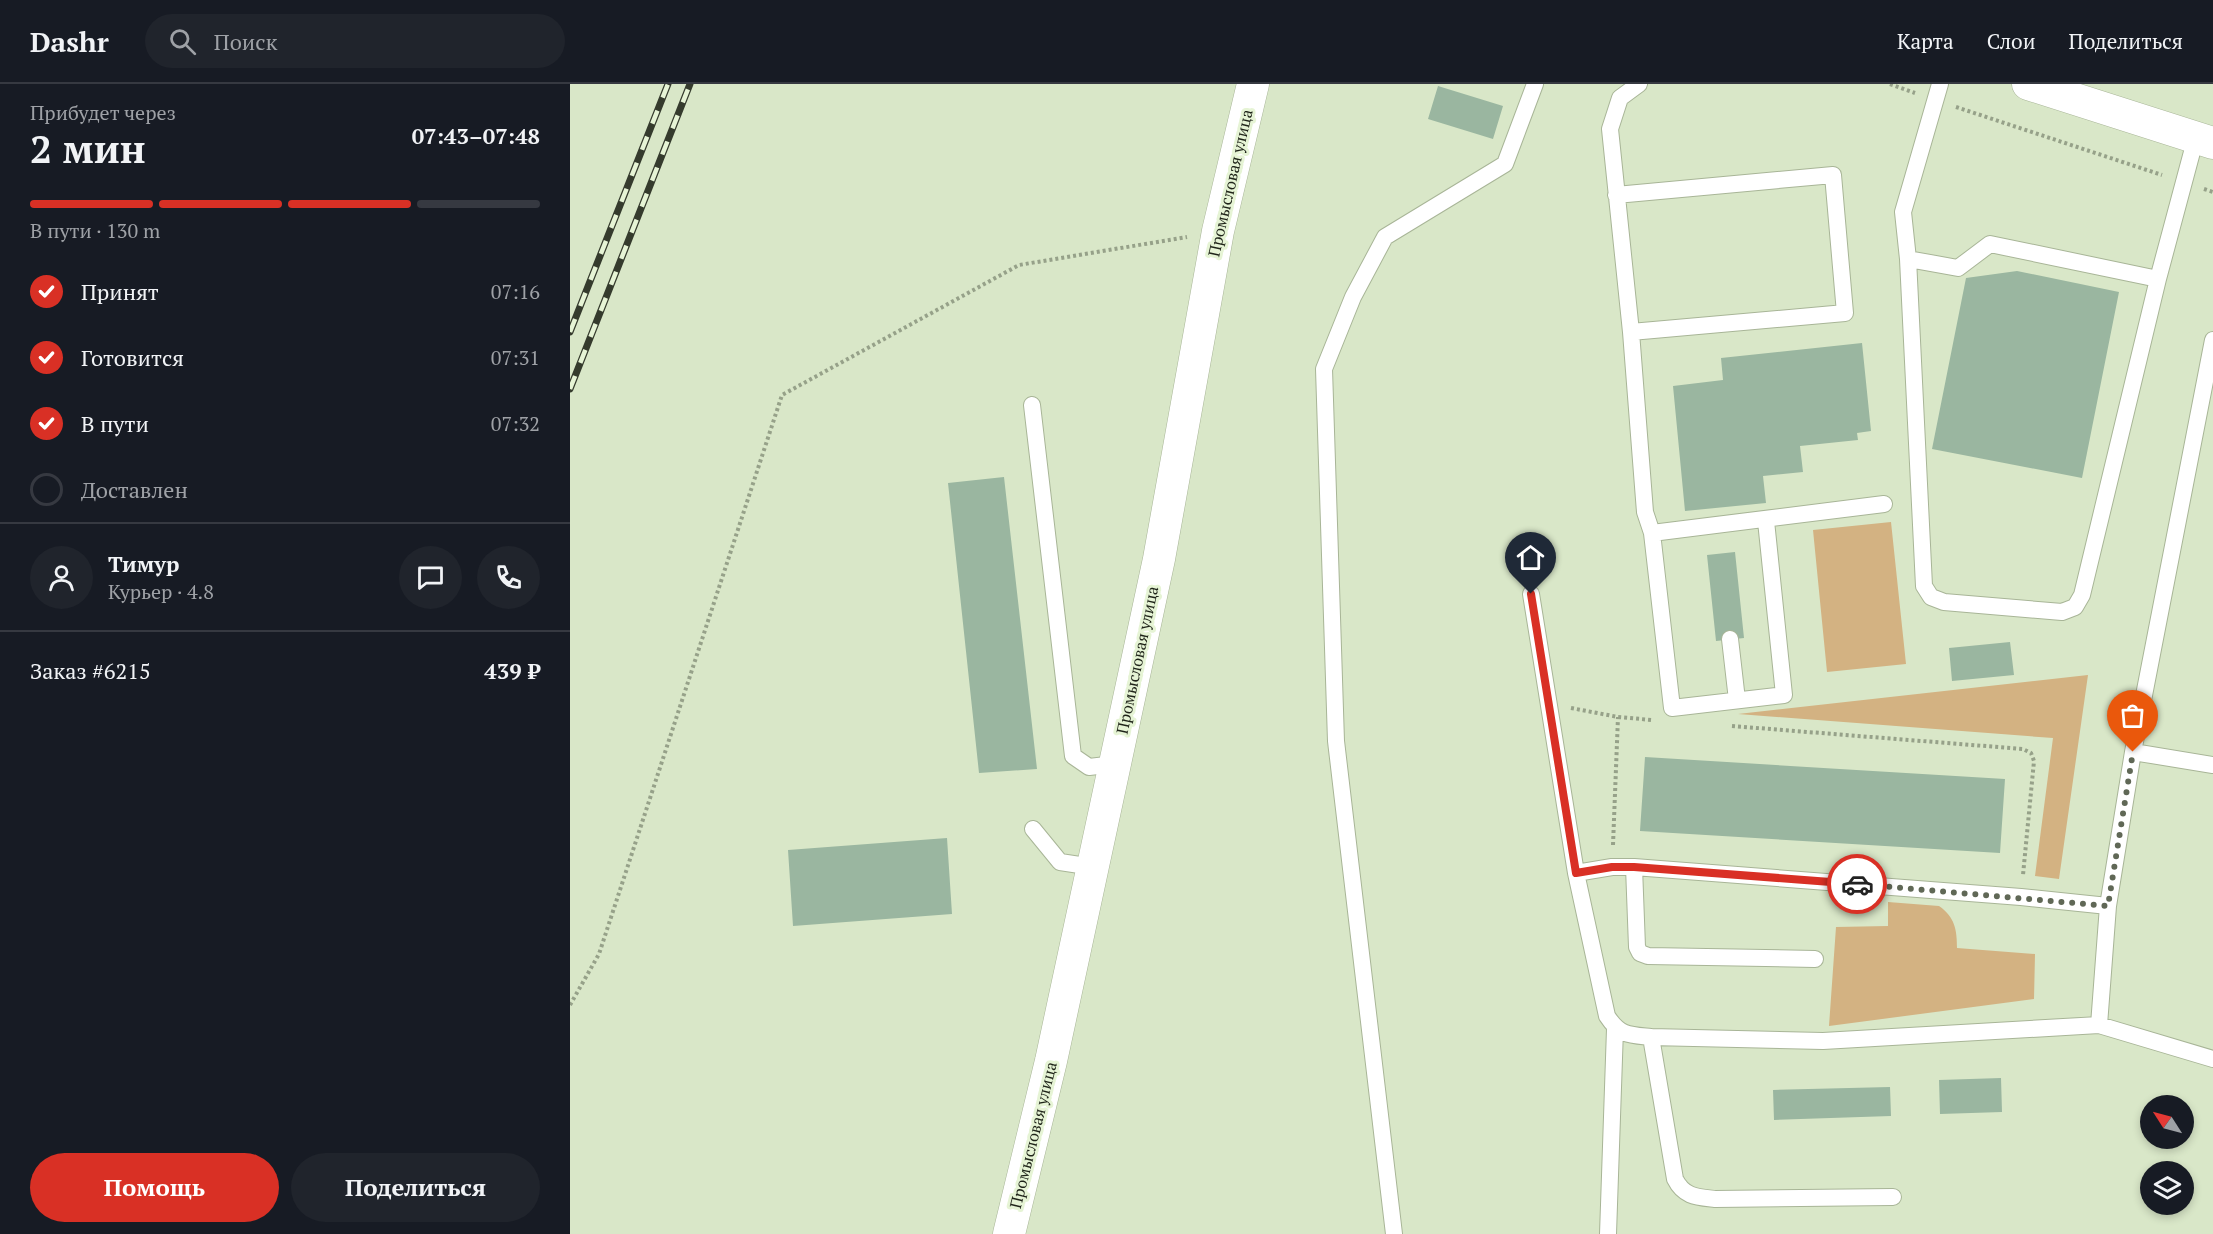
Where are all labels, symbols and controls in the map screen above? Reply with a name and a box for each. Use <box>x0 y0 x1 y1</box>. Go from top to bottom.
search box <box>145 14 565 68</box>
text: Dashr <box>30 23 109 60</box>
icon: search <box>166 25 199 58</box>
text: Поиск <box>214 27 277 56</box>
text: Карта <box>1897 27 1954 55</box>
text: Слои <box>1987 27 2036 55</box>
text: Поделиться <box>2069 27 2183 55</box>
text: Прибудет через <box>30 99 176 126</box>
street label: Промысловая улица <box>1202 107 1258 259</box>
text: 07:43–07:48 <box>412 121 540 150</box>
text: 2 мин <box>30 122 146 174</box>
text: В пути · 130 m <box>30 217 160 244</box>
icon: check <box>30 275 63 308</box>
text: Принят <box>81 277 159 306</box>
text: 07:16 <box>491 278 540 305</box>
icon: check <box>30 341 63 374</box>
text: Готовится <box>81 343 184 372</box>
text: 07:31 <box>491 344 540 371</box>
icon: check <box>30 407 63 440</box>
text: В пути <box>81 409 149 438</box>
text: 07:32 <box>491 410 540 437</box>
text: Доставлен <box>81 475 188 504</box>
pin <box>1505 532 1556 594</box>
icon: home <box>1514 541 1547 574</box>
button: person <box>30 546 93 609</box>
button: chat <box>399 546 462 609</box>
button: phone <box>477 546 540 609</box>
text: Тимур <box>108 549 179 578</box>
text: Курьер · 4.8 <box>108 578 214 605</box>
street label: Промысловая улица <box>1111 584 1163 736</box>
text: Заказ #6215 <box>30 656 151 685</box>
text: 439 ₽ <box>484 656 540 685</box>
pin <box>2107 690 2158 752</box>
icon: bag <box>2116 699 2149 732</box>
courier <box>1827 854 1887 914</box>
icon: car <box>1841 868 1874 901</box>
street label: Промысловая улица <box>1004 1059 1062 1211</box>
north arrow <box>2140 1095 2194 1149</box>
map controls <box>2140 1095 2194 1215</box>
button: Помощь <box>30 1153 279 1222</box>
button: Поделиться <box>291 1153 540 1222</box>
button: layers <box>2140 1161 2194 1215</box>

